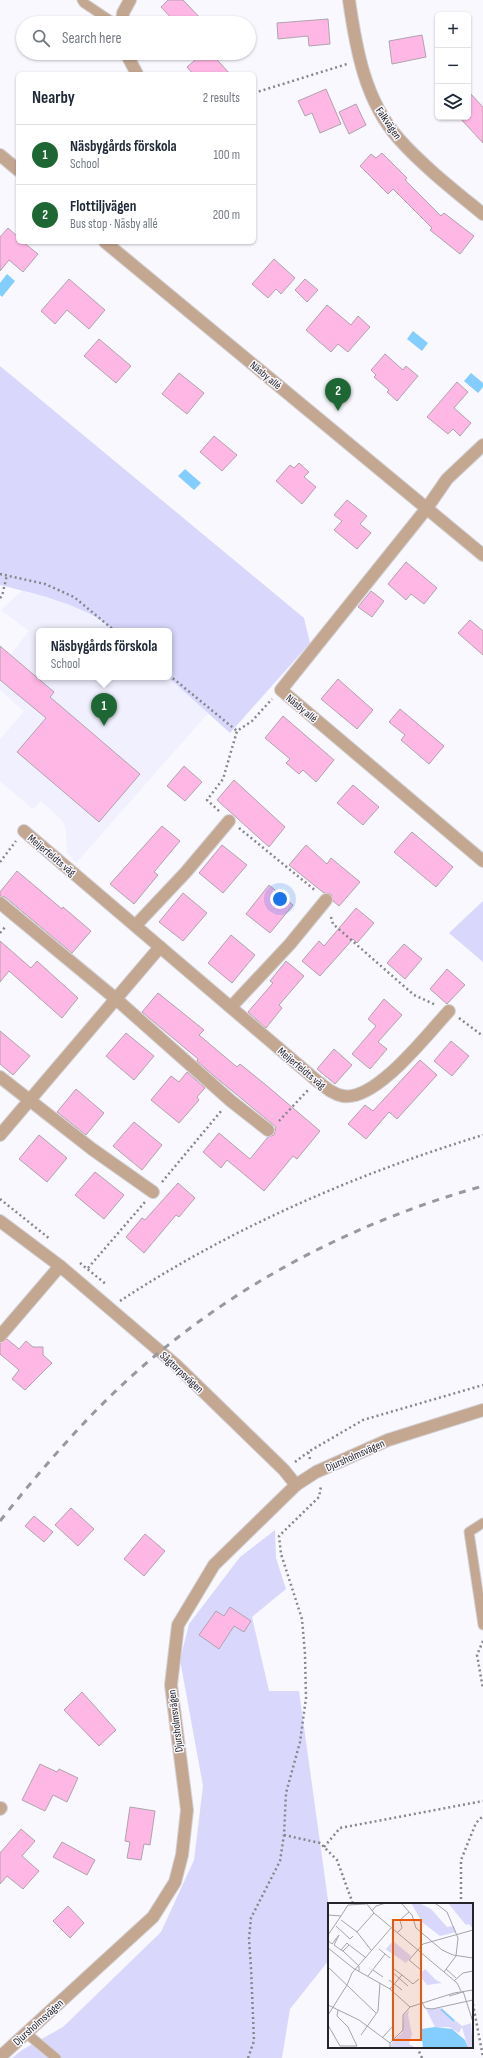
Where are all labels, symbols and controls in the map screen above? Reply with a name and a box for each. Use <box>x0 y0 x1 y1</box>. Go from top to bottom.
map controls <box>435 12 471 120</box>
button: + <box>435 12 471 48</box>
search box <box>16 16 256 60</box>
icon: search <box>30 27 52 49</box>
text: Search here <box>62 29 122 48</box>
button: − <box>435 48 471 84</box>
button: layers <box>435 84 471 120</box>
text: Nearby <box>32 88 75 108</box>
text: 2 results <box>203 90 240 106</box>
street label: Falkvägen <box>373 105 404 142</box>
text: Näsbygårds förskola <box>70 137 177 156</box>
text: 1 <box>42 147 48 163</box>
text: 100 m <box>213 147 240 163</box>
text: School <box>70 156 100 172</box>
text: Flottiljvägen <box>70 197 136 216</box>
text: 2 <box>42 207 48 223</box>
text: 200 m <box>213 207 240 223</box>
text: Bus stop · Näsby allé <box>70 216 158 232</box>
street label: Näsby allé <box>247 359 284 392</box>
pin: 2 <box>325 378 351 411</box>
popup <box>36 628 172 680</box>
text: Näsbygårds förskola <box>51 637 157 656</box>
text: School <box>51 656 80 672</box>
street label: Näsby allé <box>283 692 320 725</box>
pin: 1 <box>91 693 117 726</box>
street label: Meijerfeldts väg <box>25 832 79 880</box>
your location <box>270 889 290 909</box>
street label: Meijerfeldts väg <box>275 1045 329 1093</box>
street label: Sågtorpsvägen <box>157 1349 206 1396</box>
street label: Djursholmsvägen <box>324 1437 387 1474</box>
street label: Djursholmsvägen <box>165 1689 186 1753</box>
inset map <box>328 1903 473 2048</box>
street label: Djursholmsvägen <box>11 1996 66 2048</box>

